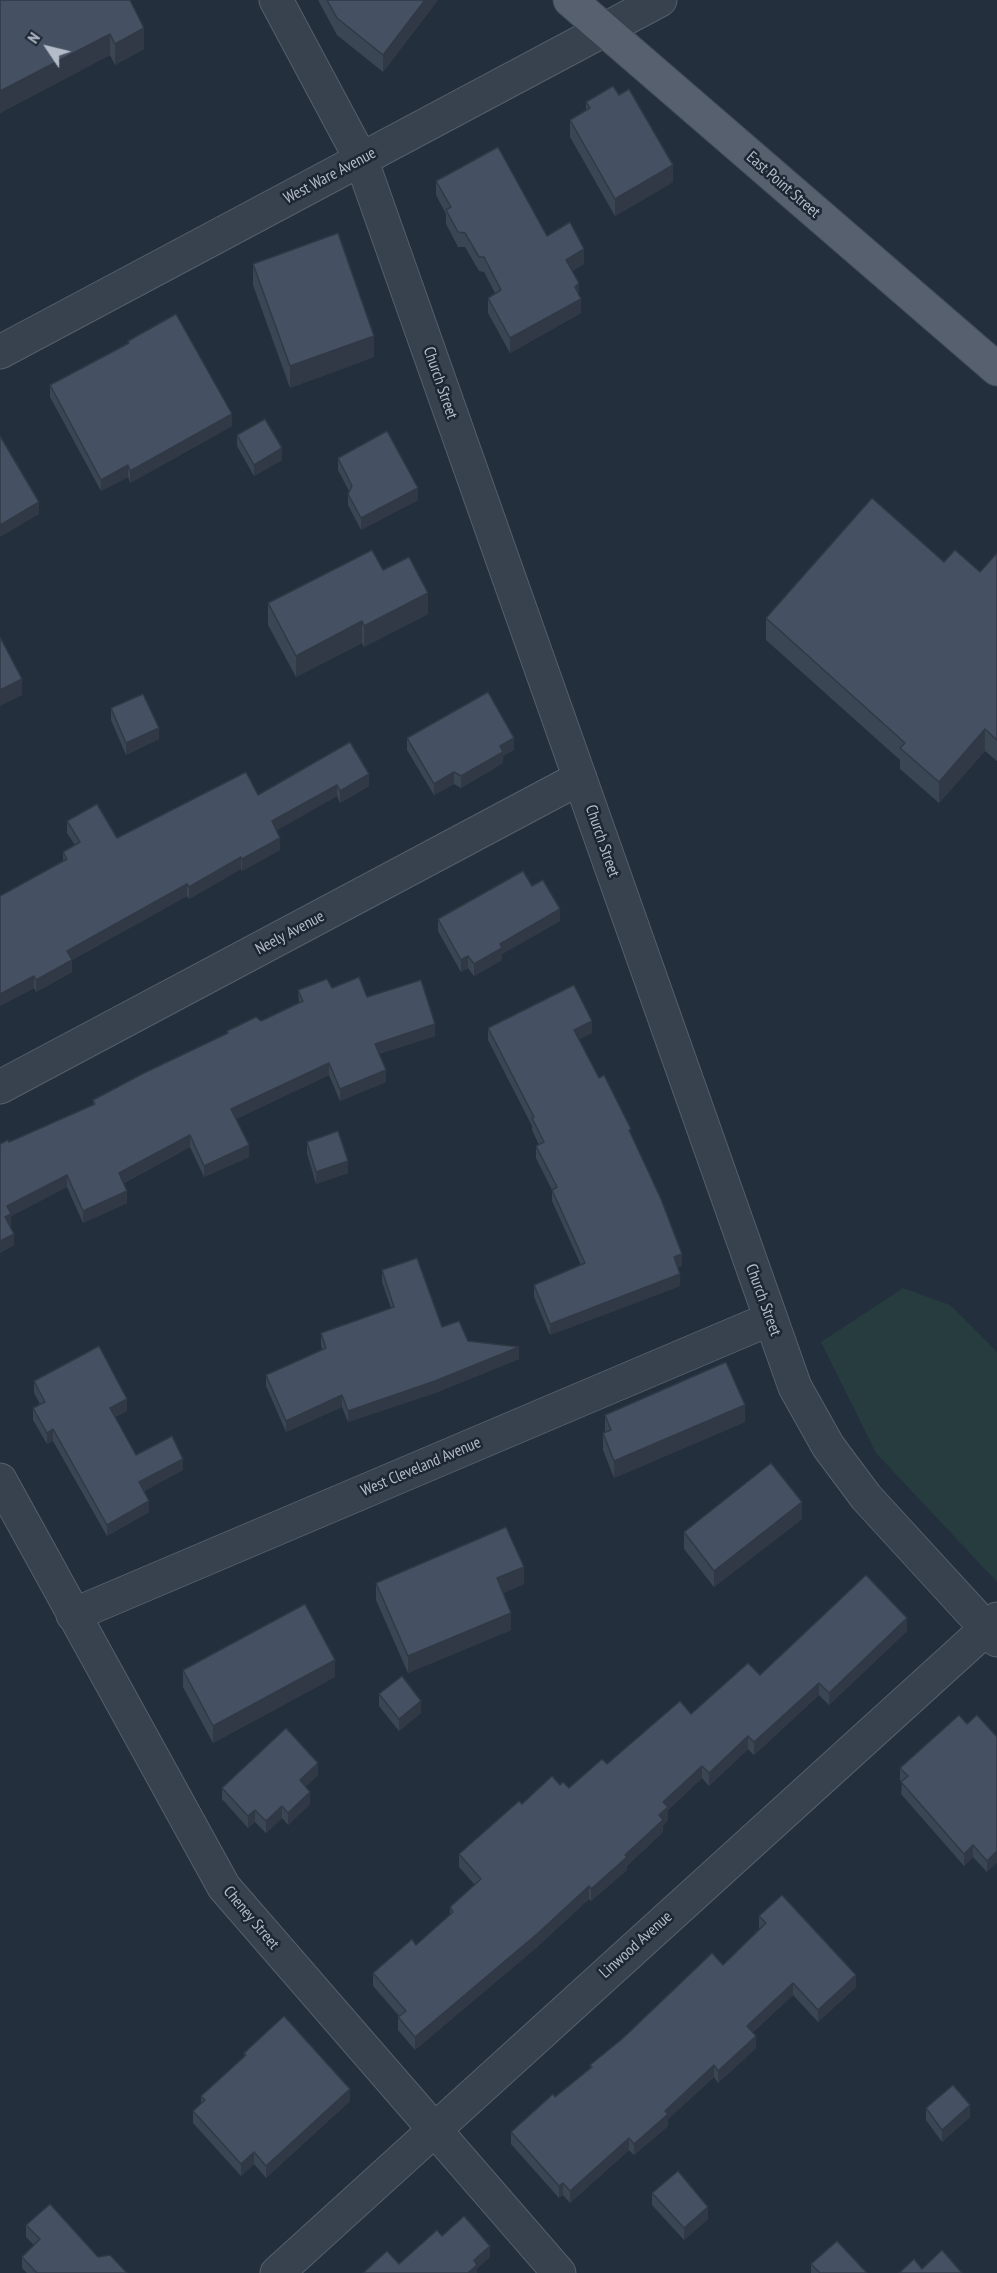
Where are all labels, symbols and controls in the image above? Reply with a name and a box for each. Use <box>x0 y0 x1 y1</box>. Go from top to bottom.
north arrow <box>18 18 78 78</box>
text: N <box>23 28 44 47</box>
street label: West Ware Avenue <box>281 144 379 208</box>
street label: East Point Street <box>742 148 824 222</box>
street label: Church Street <box>419 344 461 422</box>
street label: Church Street <box>581 802 623 880</box>
street label: Neely Avenue <box>252 907 328 959</box>
street label: Church Street <box>741 1262 785 1338</box>
street label: West Cleveland Avenue <box>358 1433 484 1501</box>
street label: Cheney Street <box>219 1882 283 1954</box>
street label: Linwood Avenue <box>596 1907 676 1983</box>

